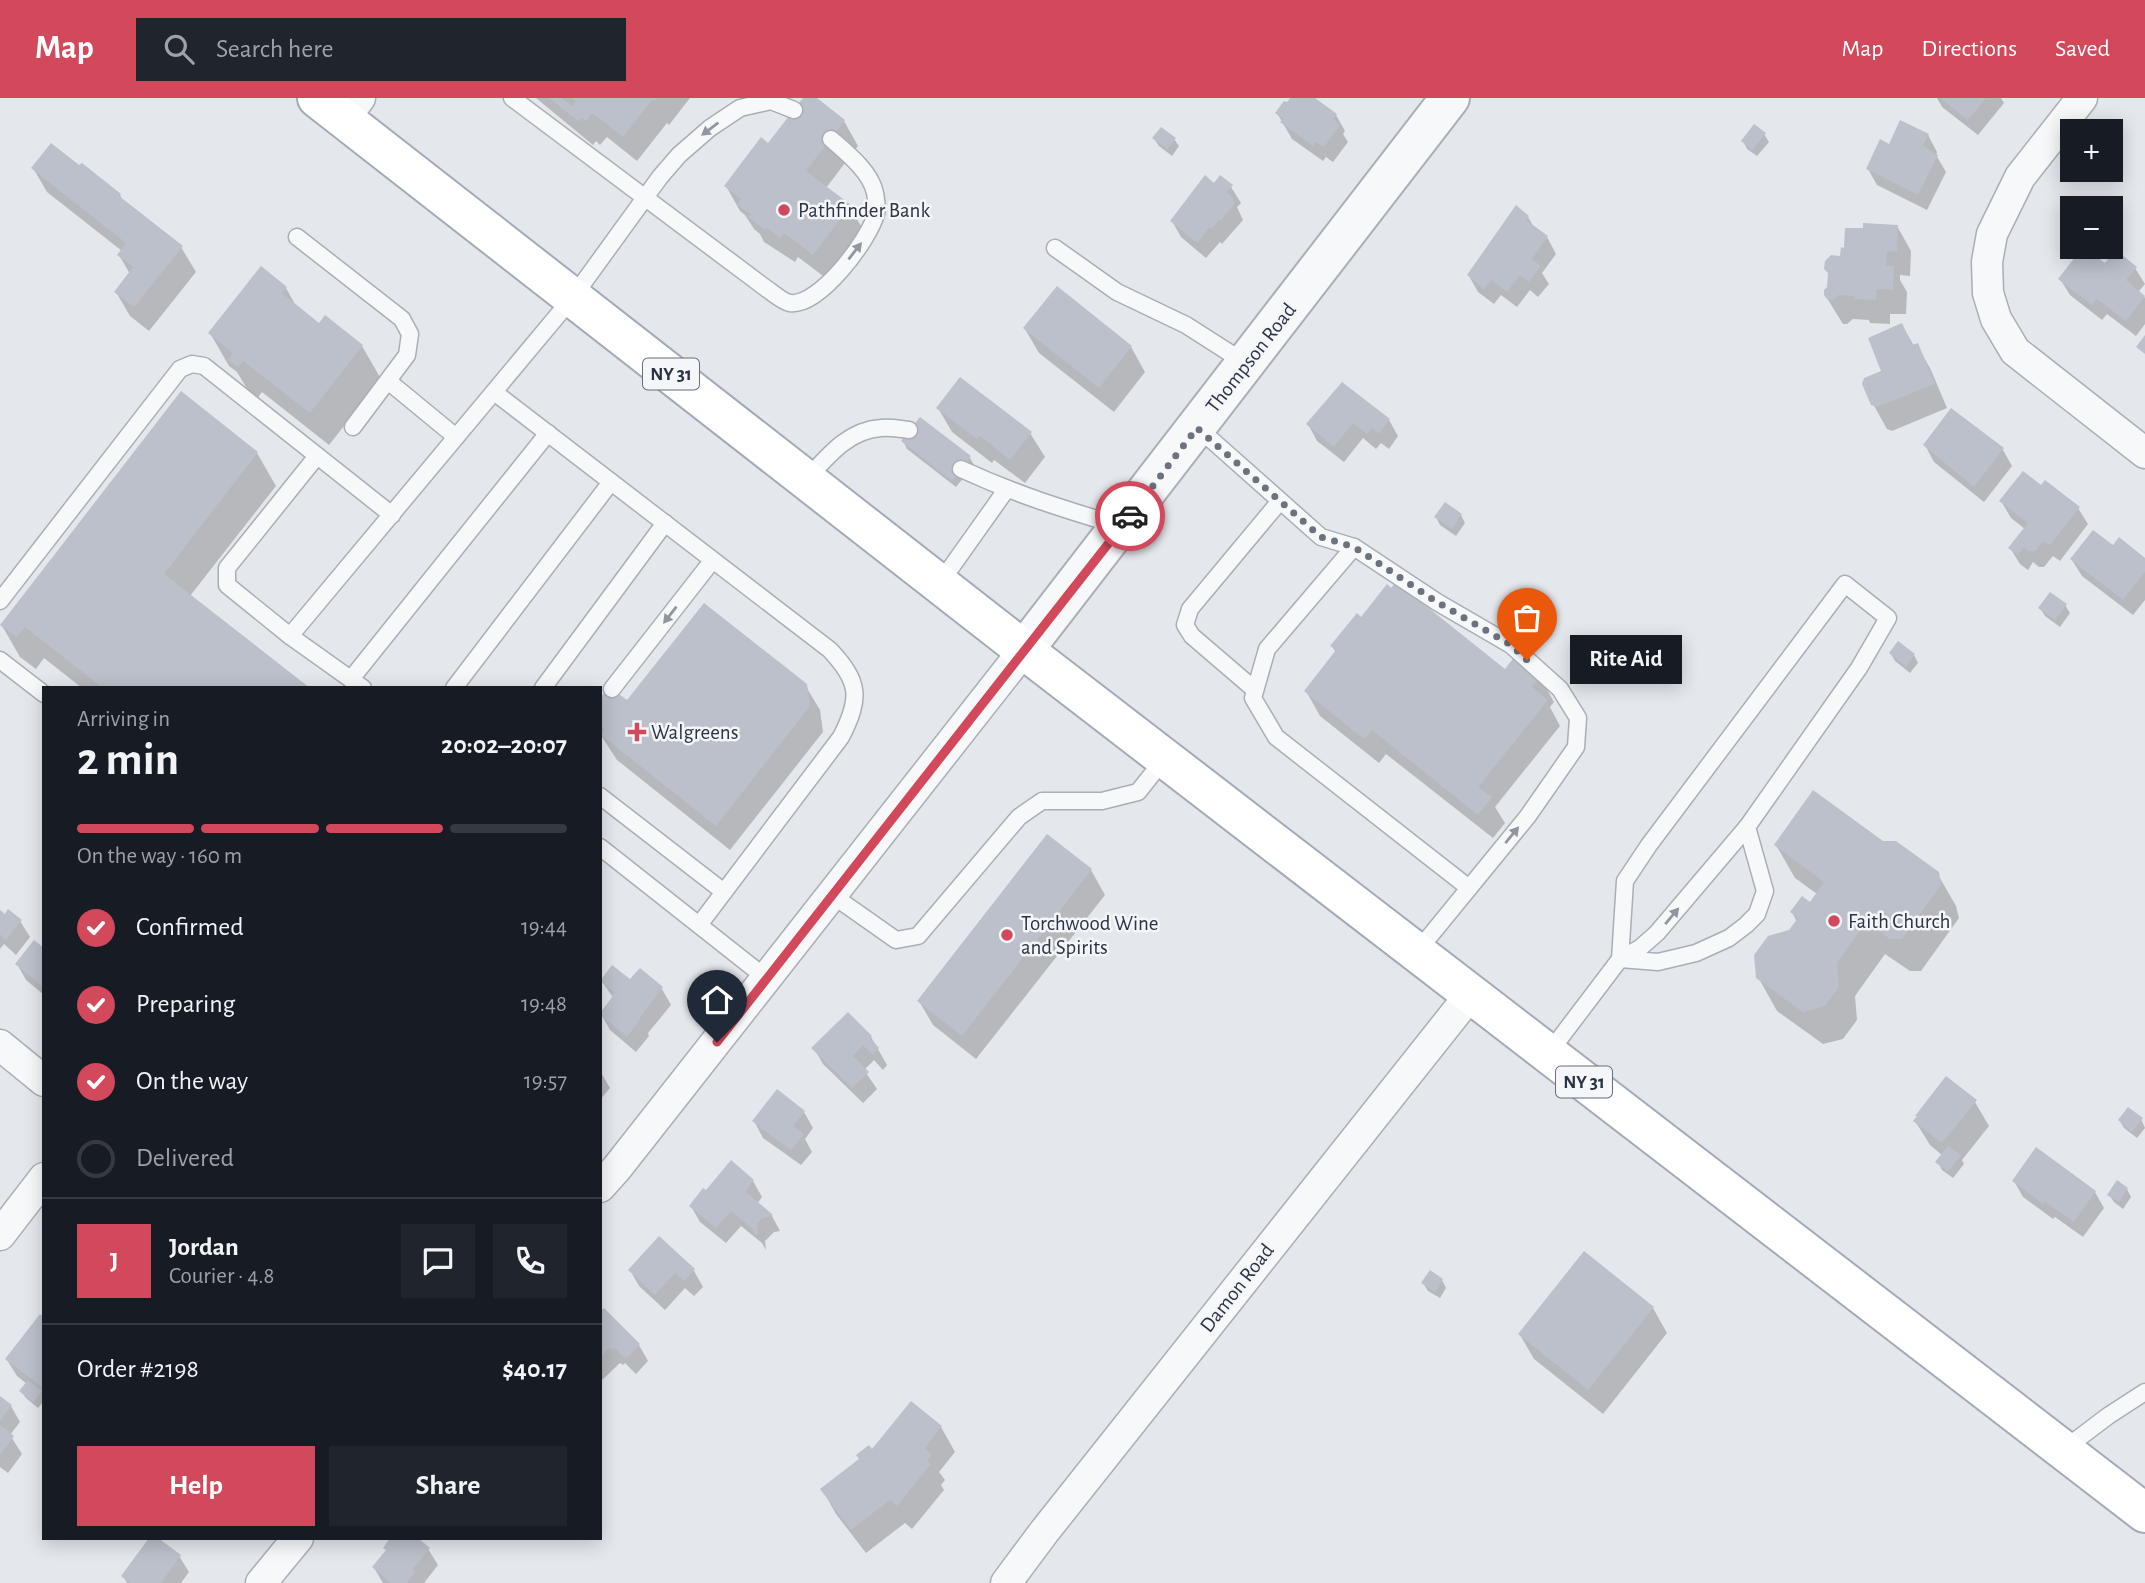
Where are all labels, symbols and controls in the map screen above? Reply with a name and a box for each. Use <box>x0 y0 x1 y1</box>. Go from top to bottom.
search box <box>136 18 626 81</box>
icon: search <box>160 30 198 68</box>
text: Map <box>35 32 94 65</box>
text: Search here <box>216 36 334 62</box>
text: Map <box>1841 37 1883 61</box>
text: Directions <box>1921 37 2017 61</box>
text: Saved <box>2055 37 2110 61</box>
map controls <box>2060 119 2123 259</box>
button: + <box>2060 119 2123 182</box>
one-way arrow <box>701 122 719 136</box>
button: − <box>2060 196 2123 259</box>
place label: Pathfinder Bank <box>798 200 930 221</box>
marker: Pathfinder Bank <box>776 202 792 218</box>
one-way arrow <box>848 243 863 261</box>
street label: Thompson Road <box>1202 299 1300 417</box>
road number: NY 31 <box>643 358 699 390</box>
courier <box>1095 481 1165 551</box>
icon: car <box>1111 497 1149 535</box>
pin <box>1497 588 1557 660</box>
icon: bag <box>1508 599 1546 637</box>
one-way arrow <box>662 605 677 623</box>
callout: Rite Aid <box>1569 636 1681 684</box>
text: Rite Aid <box>1589 648 1663 671</box>
text: Arriving in <box>77 708 170 731</box>
place label: Walgreens <box>651 722 738 743</box>
marker: Walgreens <box>629 724 645 740</box>
text: 20:02–20:07 <box>441 732 567 758</box>
text: 2 min <box>77 737 179 783</box>
one-way arrow <box>1504 827 1519 844</box>
text: On the way · 160 m <box>77 845 242 868</box>
one-way arrow <box>1664 907 1679 924</box>
icon: check <box>77 909 115 947</box>
place label: Faith Church <box>1848 911 1950 932</box>
place label: Torchwood Wine and Spirits <box>1021 913 1159 958</box>
marker: Faith Church <box>1826 913 1842 929</box>
text: Confirmed <box>136 914 244 940</box>
text: 19:44 <box>521 916 567 939</box>
marker: Torchwood Wine and Spirits <box>999 927 1015 943</box>
pin <box>687 970 747 1042</box>
icon: home <box>698 981 736 1019</box>
icon: check <box>77 986 115 1024</box>
text: Preparing <box>136 991 235 1017</box>
text: 19:48 <box>521 993 567 1016</box>
icon: check <box>77 1063 115 1101</box>
road number: NY 31 <box>1556 1066 1612 1098</box>
text: On the way <box>136 1068 248 1094</box>
text: 19:57 <box>524 1070 567 1093</box>
text: Delivered <box>136 1145 234 1171</box>
button: chat <box>401 1224 475 1298</box>
button: phone <box>493 1224 567 1298</box>
text: Jordan <box>169 1234 239 1260</box>
street label: Damon Road <box>1196 1240 1278 1336</box>
text: J <box>110 1248 118 1274</box>
text: Courier · 4.8 <box>169 1265 274 1288</box>
text: Order #2198 <box>77 1356 199 1382</box>
text: $40.17 <box>502 1356 567 1382</box>
button: Help <box>77 1446 315 1526</box>
button: Share <box>329 1446 567 1526</box>

